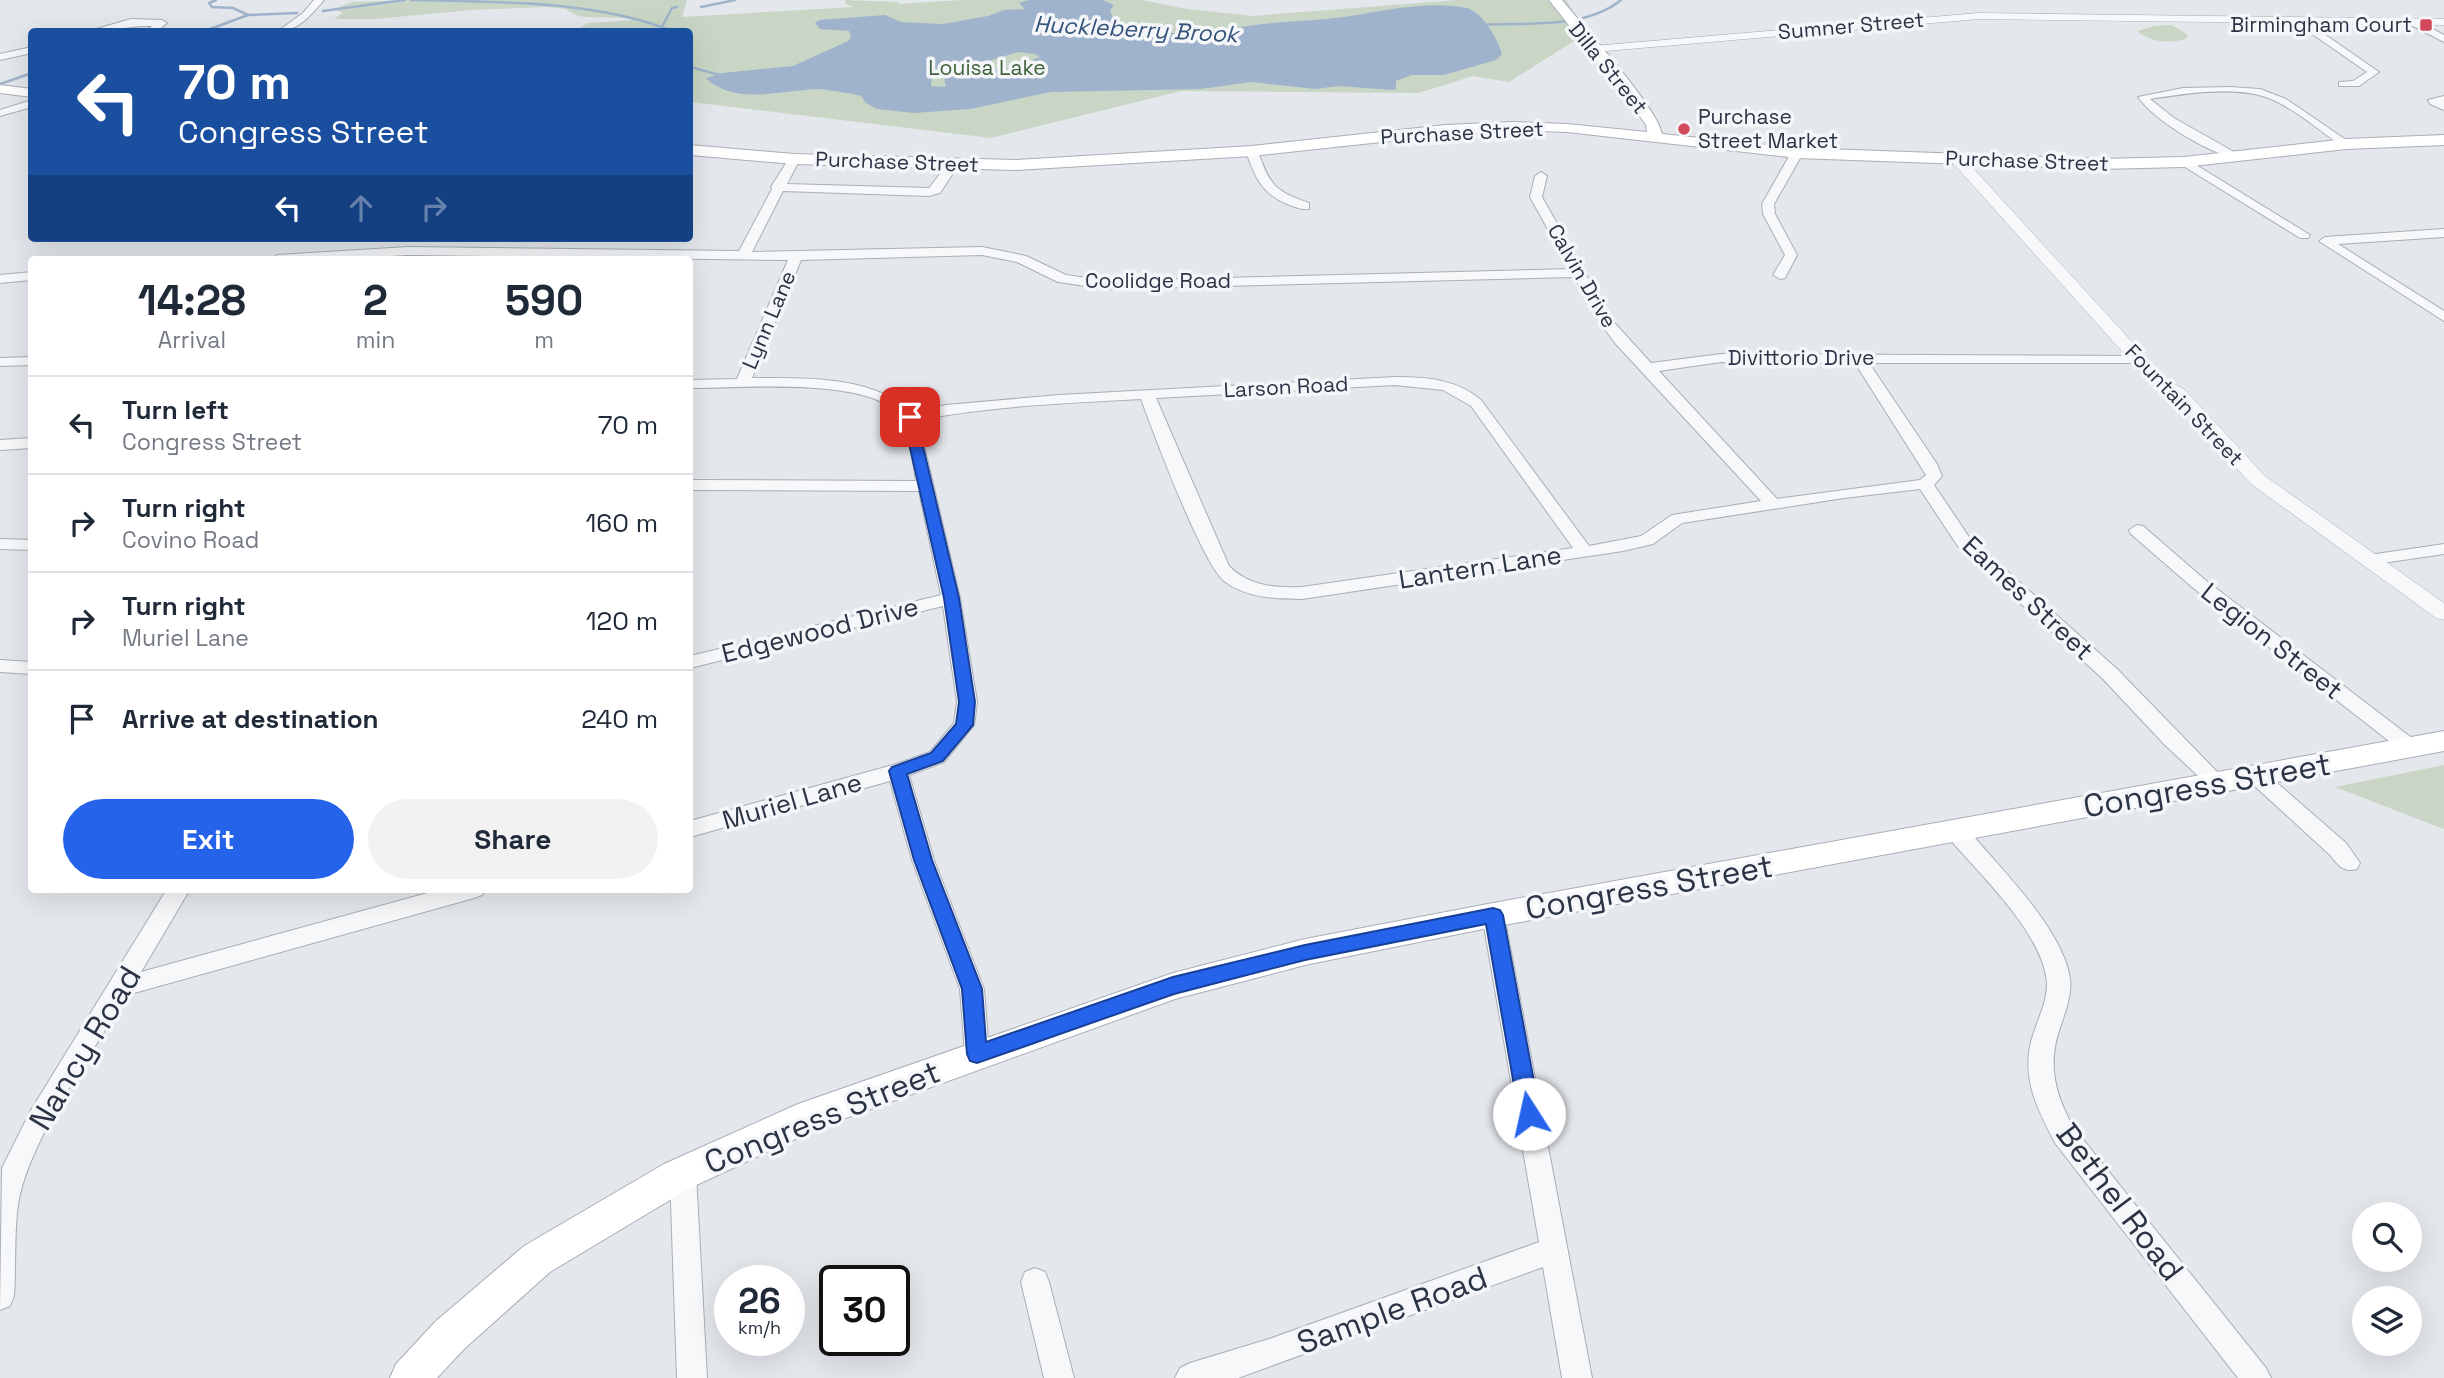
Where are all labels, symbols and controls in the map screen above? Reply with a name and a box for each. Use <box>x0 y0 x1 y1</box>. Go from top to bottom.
street label: Sumner Street <box>1777 6 1925 45</box>
water label: Huckleberry Brook <box>1033 9 1242 49</box>
place label: Birmingham Court <box>2230 11 2412 38</box>
street label: Dilla Street <box>1563 16 1654 119</box>
marker: Birmingham Court <box>2418 17 2434 33</box>
text: 70 m <box>178 51 291 113</box>
park label: Louisa Lake <box>928 54 1046 81</box>
icon: left <box>63 56 154 147</box>
place label: Purchase Street Market <box>1698 103 1838 154</box>
text: Congress Street <box>178 112 429 152</box>
street label: Purchase Street <box>1380 115 1544 150</box>
marker: Purchase Street Market <box>1676 121 1692 137</box>
street label: Purchase Street <box>1945 144 2109 177</box>
street label: Purchase Street <box>815 145 979 178</box>
icon: left <box>269 189 307 227</box>
icon: ahead <box>342 189 380 227</box>
icon: right <box>415 189 453 227</box>
street label: Calvin Drive <box>1542 219 1623 333</box>
street label: Lynn Lane <box>736 267 801 373</box>
street label: Coolidge Road <box>1085 267 1231 294</box>
text: 14:28 <box>138 274 246 327</box>
text: 2 <box>363 274 388 327</box>
text: 590 <box>505 274 583 327</box>
text: Arrival <box>158 325 226 355</box>
text: min <box>356 325 395 355</box>
text: m <box>534 325 554 355</box>
street label: Fountain Street <box>2119 338 2249 471</box>
street label: Divittorio Drive <box>1728 344 1874 371</box>
street label: Larson Road <box>1223 370 1349 403</box>
pin <box>880 387 940 447</box>
text: Turn left <box>122 393 229 427</box>
icon: arrive <box>891 398 929 436</box>
icon: left <box>63 406 101 444</box>
text: 70 m <box>598 408 658 442</box>
text: Congress Street <box>122 427 302 457</box>
text: Turn right <box>122 491 246 525</box>
icon: right <box>63 504 101 542</box>
text: 160 m <box>586 506 658 540</box>
text: Covino Road <box>122 525 259 555</box>
street label: Eames Street <box>1955 529 2101 667</box>
street label: Lantern Lane <box>1396 537 1564 597</box>
street label: Legion Street <box>2194 575 2350 707</box>
text: Turn right <box>122 589 246 623</box>
street label: Edgewood Drive <box>718 589 922 671</box>
icon: right <box>63 602 101 640</box>
text: 120 m <box>586 604 658 638</box>
text: Muriel Lane <box>122 623 249 653</box>
icon: arrive <box>63 700 101 738</box>
text: Arrive at destination <box>122 702 379 736</box>
text: 240 m <box>581 702 658 736</box>
street label: Congress Street <box>2080 744 2334 826</box>
street label: Muriel Lane <box>718 765 866 837</box>
button: Exit <box>63 799 354 879</box>
button: Share <box>368 799 658 879</box>
street label: Congress Street <box>1522 846 1776 928</box>
street label: Nancy Road <box>20 959 150 1137</box>
street label: Congress Street <box>698 1052 946 1182</box>
position arrow <box>1492 1077 1566 1151</box>
street label: Bethel Road <box>2048 1115 2192 1289</box>
map controls <box>2352 1202 2422 1356</box>
button: search <box>2352 1202 2422 1272</box>
street label: Sample Road <box>1291 1257 1493 1363</box>
speed limit sign: 30 <box>819 1265 910 1356</box>
text: 26 <box>738 1279 781 1323</box>
button: layers <box>2352 1286 2422 1356</box>
text: km/h <box>738 1316 781 1339</box>

